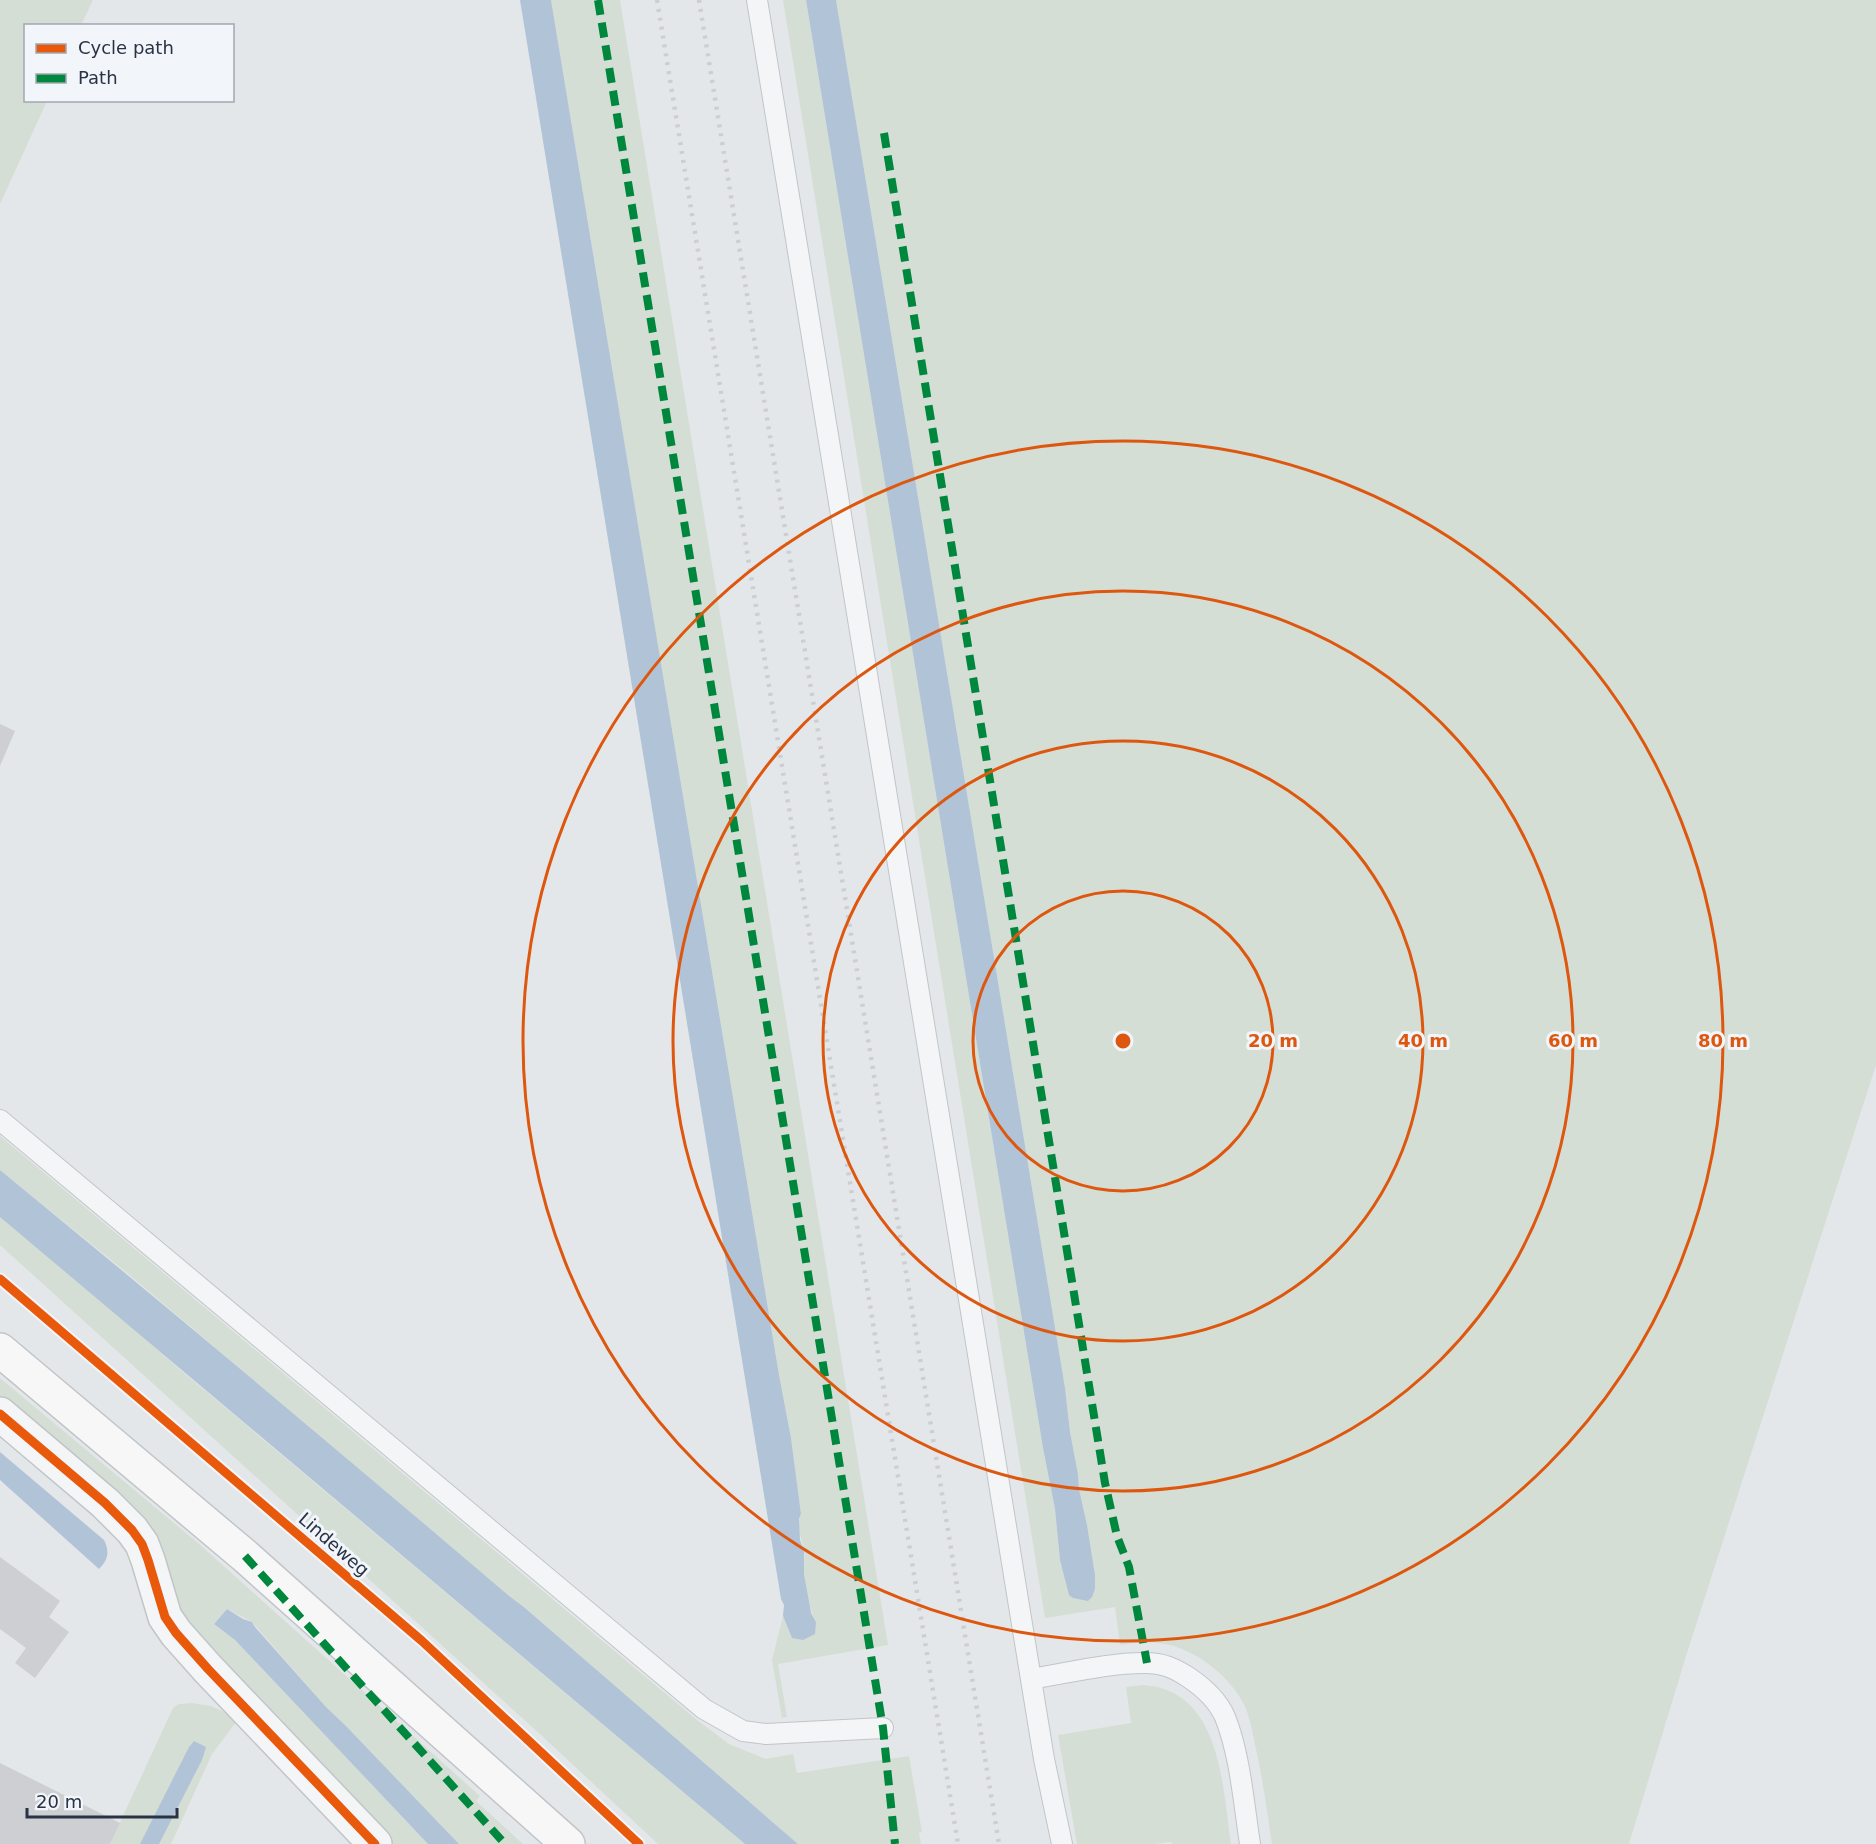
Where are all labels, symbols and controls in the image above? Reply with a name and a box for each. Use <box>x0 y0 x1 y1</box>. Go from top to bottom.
legend <box>24 24 234 102</box>
text: Cycle path <box>78 37 174 58</box>
text: Path <box>78 67 118 88</box>
text: 20 m <box>1248 1030 1298 1051</box>
text: 40 m <box>1398 1030 1448 1051</box>
text: 60 m <box>1548 1030 1598 1051</box>
text: 80 m <box>1698 1030 1748 1051</box>
centre of rings <box>1113 1031 1133 1051</box>
street label: Lindeweg <box>295 1508 373 1580</box>
scale bar <box>27 1781 177 1819</box>
text: 20 m <box>36 1791 82 1812</box>

